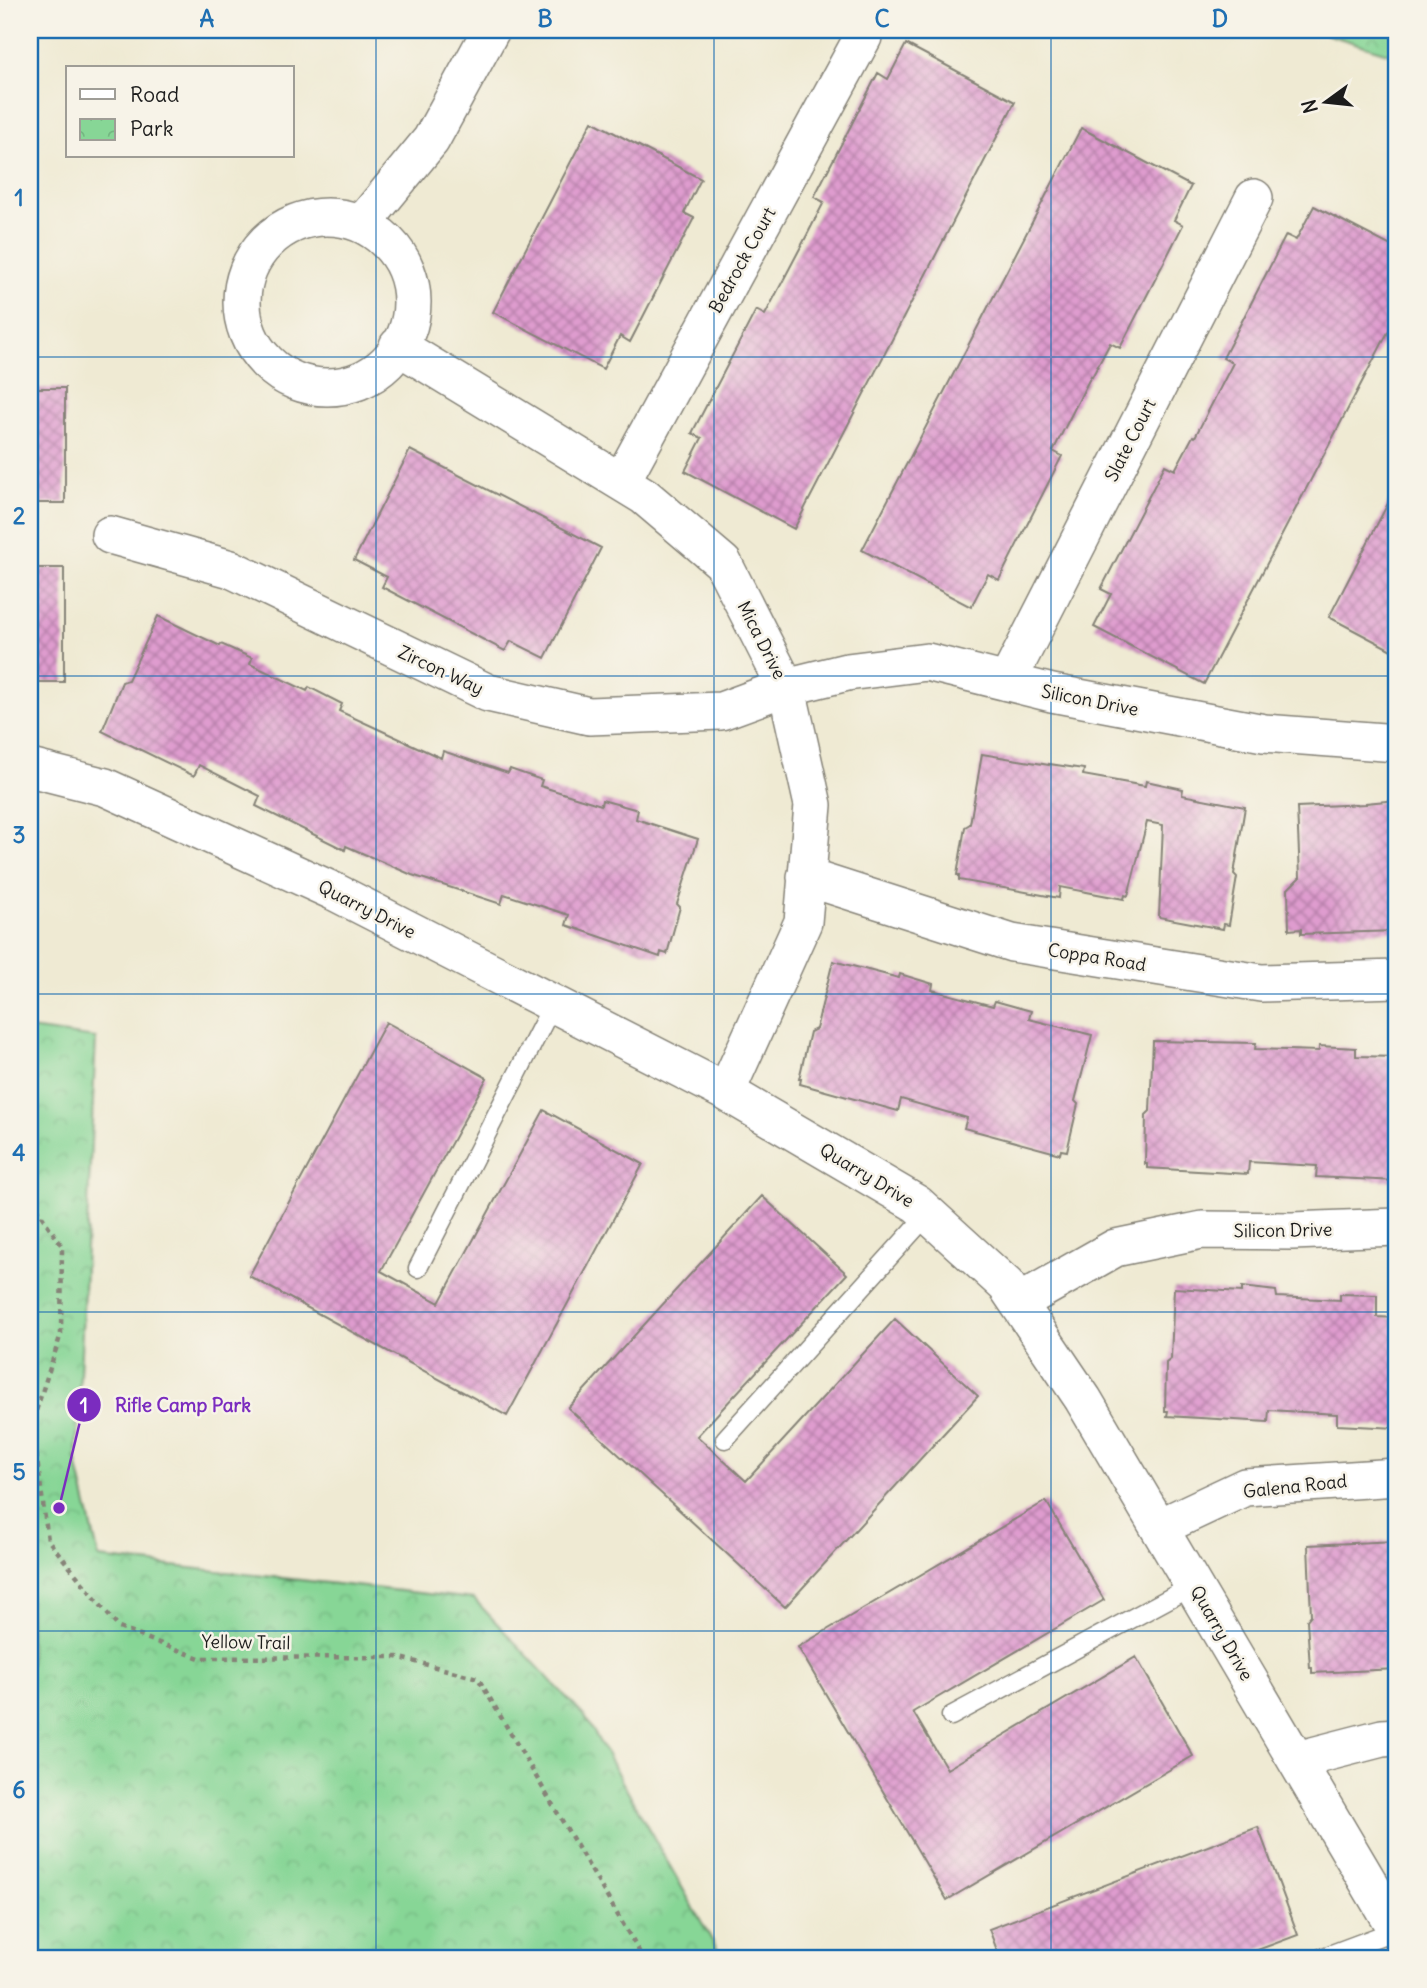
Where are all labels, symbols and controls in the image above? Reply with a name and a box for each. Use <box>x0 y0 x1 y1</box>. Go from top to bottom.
text: A <box>200 4 215 33</box>
text: B <box>537 4 553 33</box>
text: C <box>874 4 890 33</box>
text: D <box>1212 4 1228 33</box>
legend <box>66 66 294 158</box>
north arrow <box>1290 66 1360 136</box>
text: Road <box>130 81 179 108</box>
text: N <box>1296 97 1323 116</box>
text: Park <box>130 115 173 142</box>
text: 1 <box>14 183 24 212</box>
street label: Bedrock Court <box>703 203 781 317</box>
street label: Slate Court <box>1099 395 1161 485</box>
text: 2 <box>13 501 26 530</box>
street label: Mica Drive <box>733 597 791 683</box>
street label: Zircon Way <box>395 640 487 700</box>
street label: Silicon Drive <box>1039 679 1141 721</box>
text: 3 <box>12 820 26 849</box>
street label: Quarry Drive <box>315 875 419 943</box>
street label: Coppa Road <box>1046 938 1148 976</box>
text: 4 <box>12 1138 26 1167</box>
street label: Quarry Drive <box>816 1138 918 1212</box>
street label: Silicon Drive <box>1234 1218 1332 1242</box>
callout: Rifle Camp Park <box>66 1385 266 1425</box>
text: 1 <box>80 1392 88 1419</box>
text: Rifle Camp Park <box>115 1393 251 1417</box>
text: 5 <box>12 1457 26 1486</box>
street label: Galena Road <box>1242 1469 1348 1503</box>
street label: Quarry Drive <box>1186 1581 1258 1685</box>
street label: Yellow Trail <box>202 1630 290 1654</box>
text: 6 <box>12 1775 26 1804</box>

